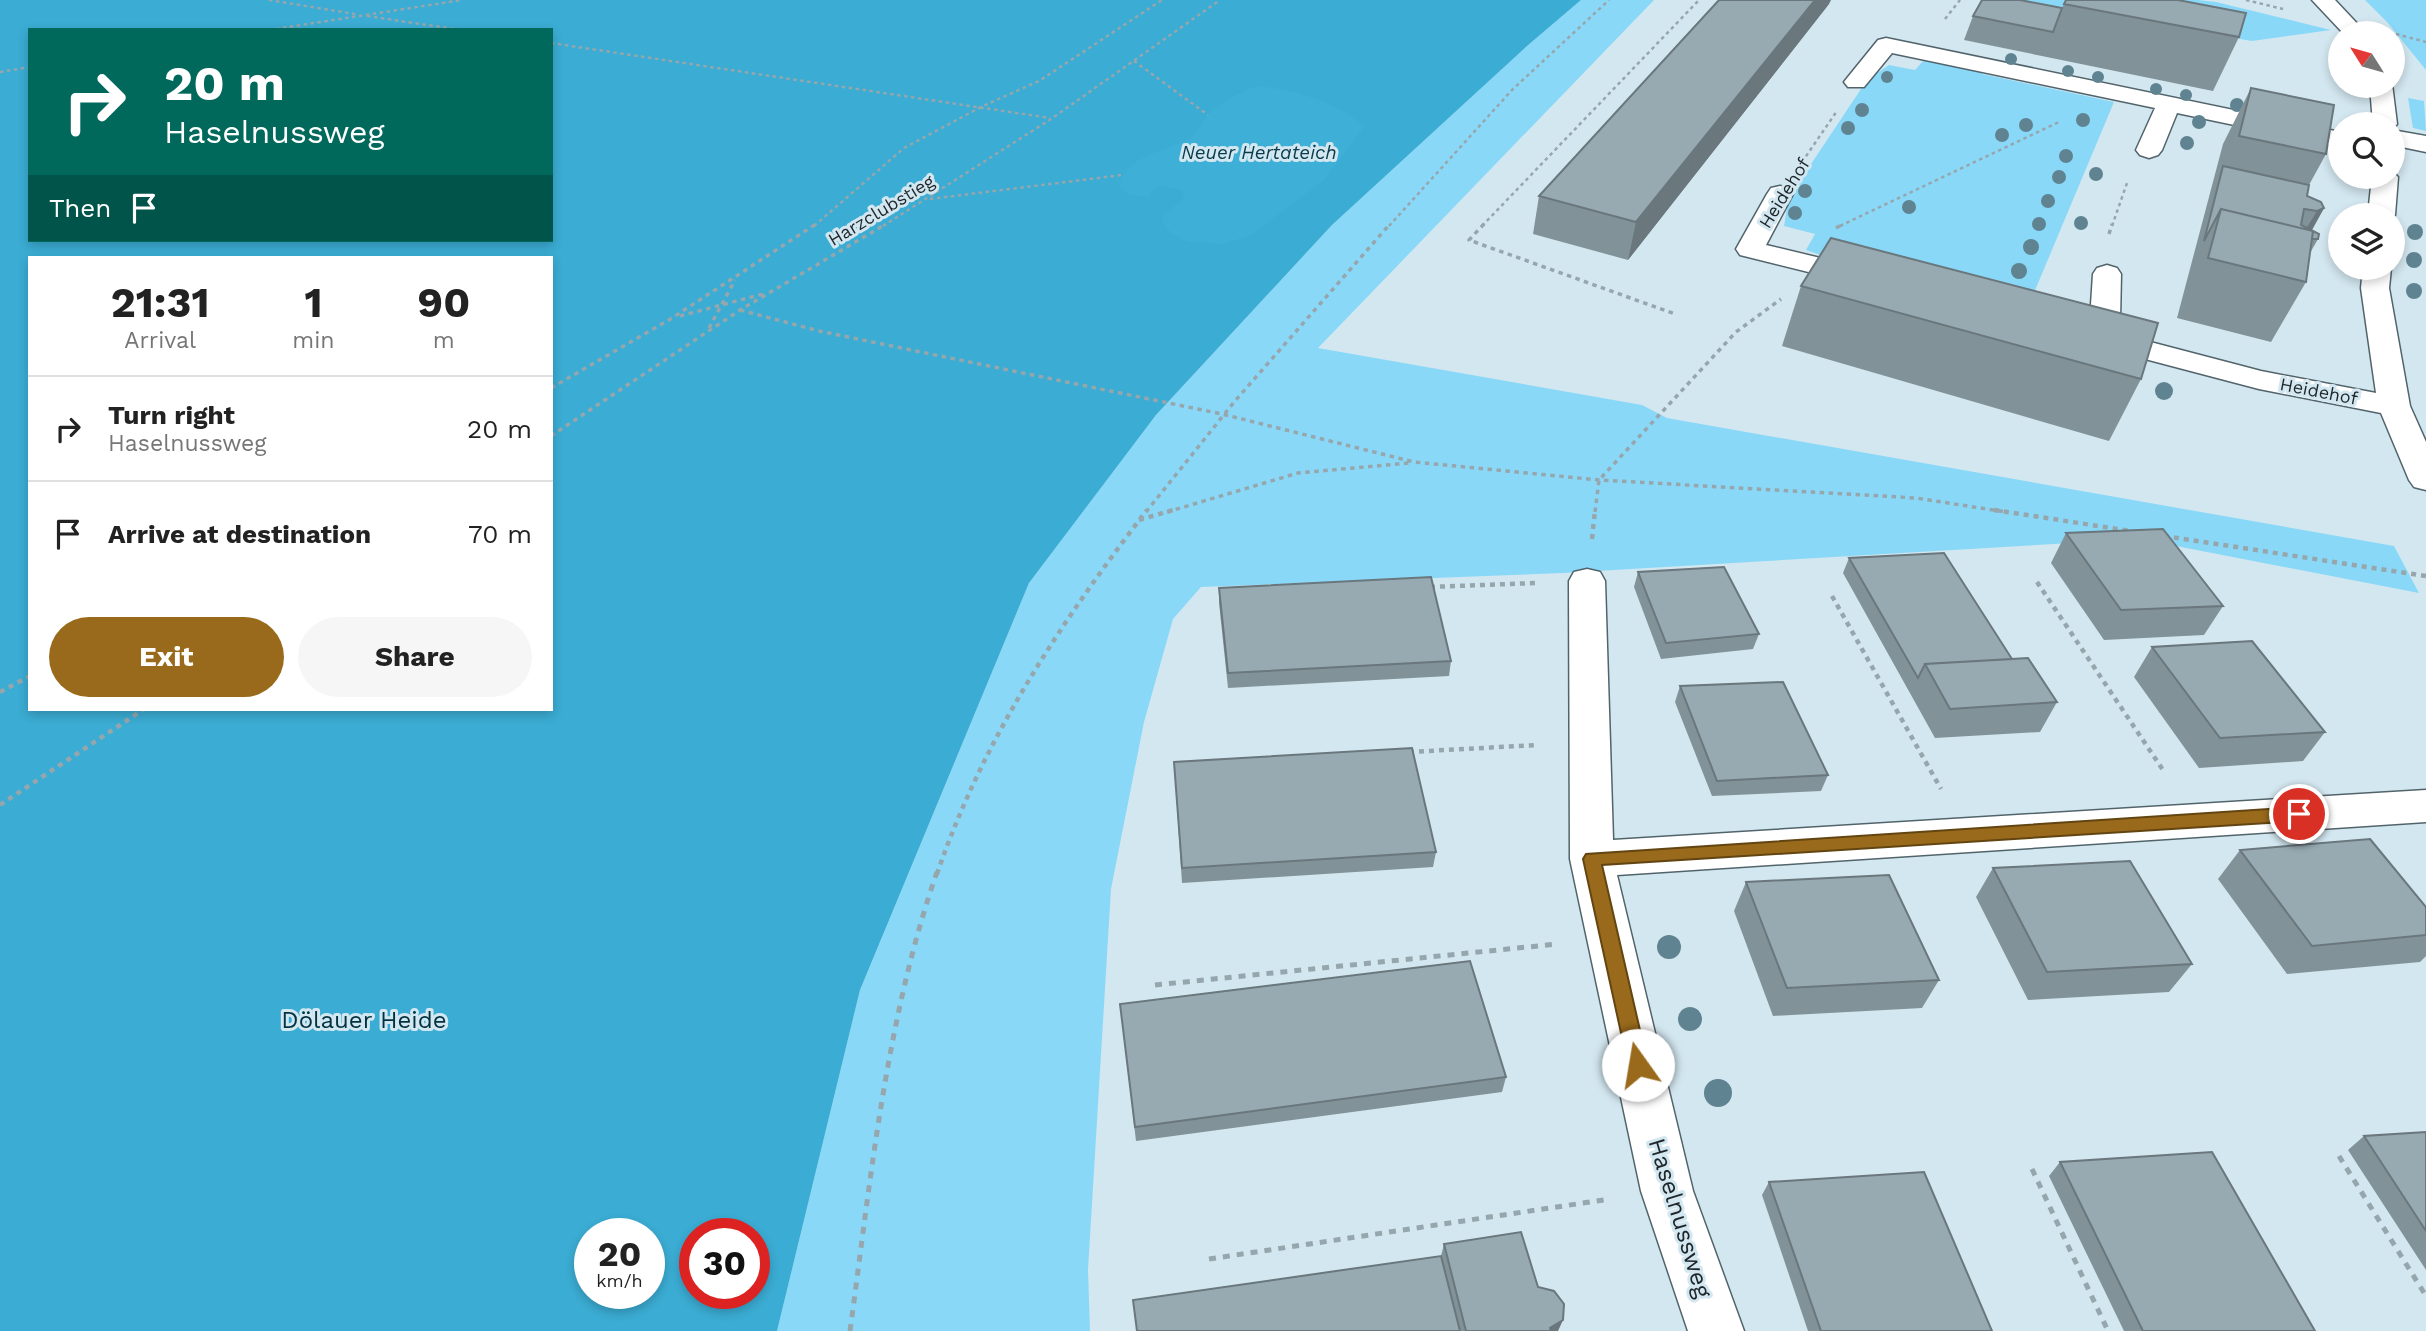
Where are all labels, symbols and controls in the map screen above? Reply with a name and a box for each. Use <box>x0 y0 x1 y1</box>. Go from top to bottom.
north arrow <box>2328 21 2404 98</box>
map controls <box>2328 21 2405 280</box>
text: 20 m <box>164 54 285 112</box>
icon: right <box>49 56 140 147</box>
button: search <box>2328 112 2405 189</box>
text: Haselnussweg <box>164 113 385 151</box>
water label: Neuer Hertateich <box>1181 141 1337 164</box>
street label: Heidehof <box>1754 154 1814 232</box>
street label: Harzclubstieg <box>824 170 938 250</box>
icon: arrive <box>125 189 163 227</box>
text: Then <box>49 193 111 223</box>
button: layers <box>2328 203 2405 280</box>
text: 21:31 <box>111 278 210 327</box>
text: 1 <box>304 278 322 327</box>
text: 90 <box>417 278 470 327</box>
text: Arrival <box>124 327 196 354</box>
text: min <box>292 327 335 354</box>
text: m <box>433 327 455 354</box>
street label: Heidehof <box>2278 373 2360 409</box>
text: Turn right <box>108 400 235 430</box>
icon: right <box>49 410 87 448</box>
text: 20 m <box>467 414 532 444</box>
text: Haselnussweg <box>108 430 267 457</box>
icon: arrive <box>49 515 87 553</box>
text: Arrive at destination <box>108 519 371 549</box>
text: 70 m <box>468 519 532 549</box>
button: Exit <box>49 617 284 697</box>
button: Share <box>298 617 532 697</box>
pin <box>2269 784 2329 844</box>
icon: arrive <box>2280 795 2318 833</box>
park label: Dölauer Heide <box>281 1006 447 1034</box>
position arrow <box>1601 1028 1675 1102</box>
street label: Haselnussweg <box>1642 1135 1718 1301</box>
speed limit sign: 30 <box>679 1218 770 1309</box>
text: 20 <box>598 1233 641 1275</box>
text: km/h <box>596 1270 643 1291</box>

